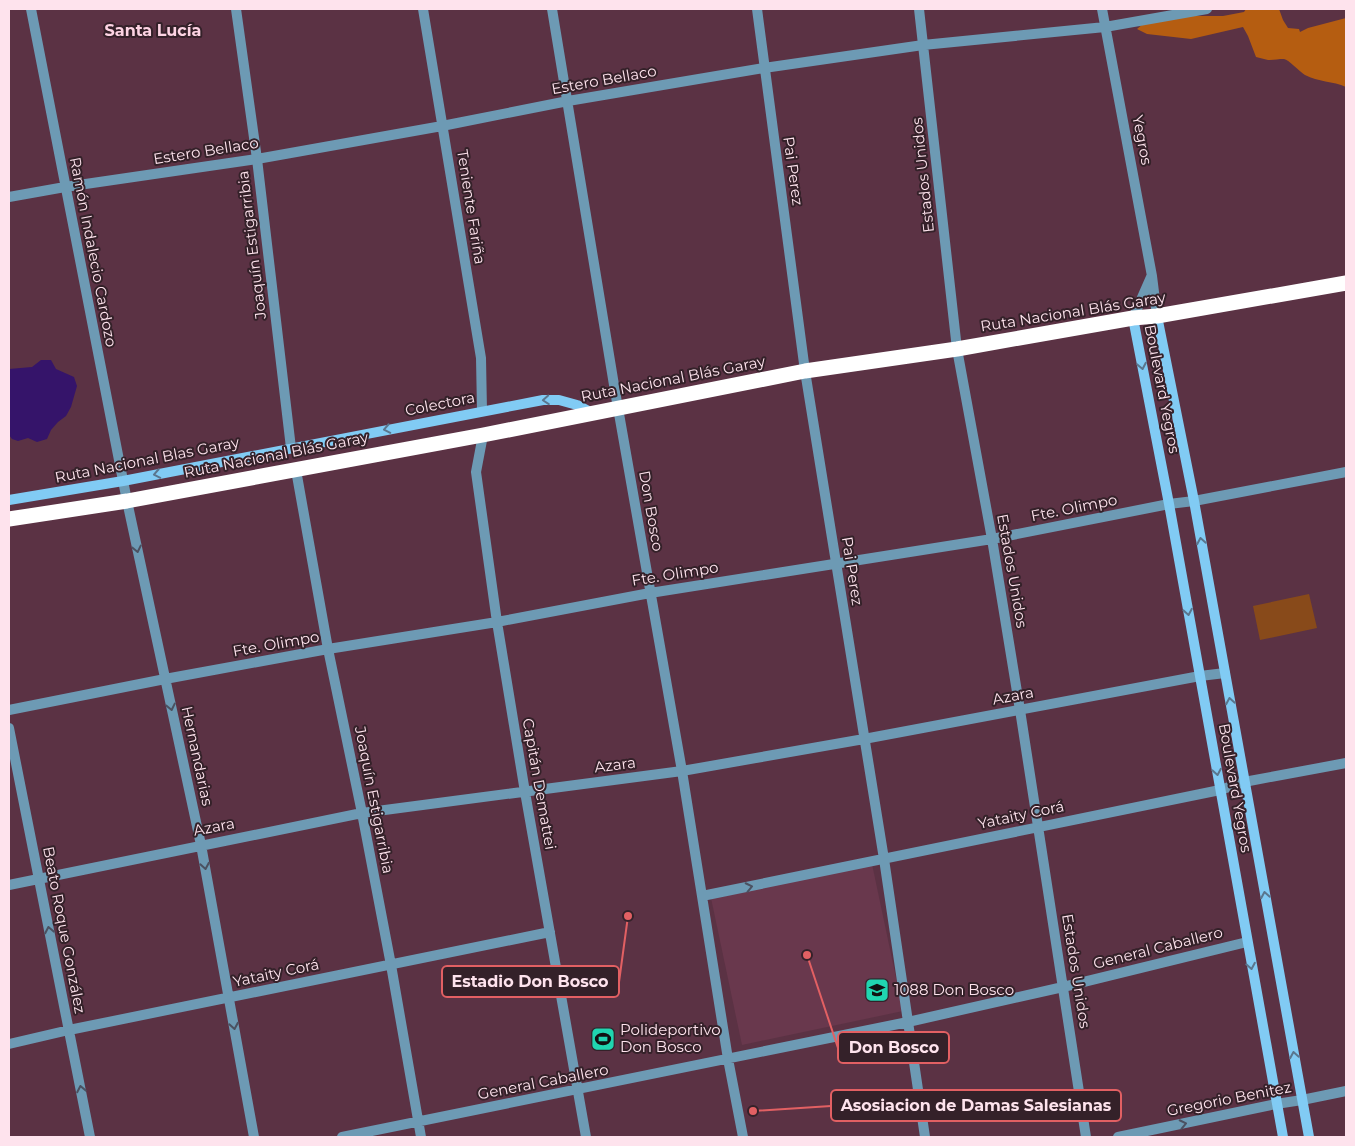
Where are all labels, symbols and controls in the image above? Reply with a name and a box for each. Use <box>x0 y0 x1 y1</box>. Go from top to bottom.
district label: Santa Lucía <box>105 21 201 40</box>
street label: Estero Bellaco <box>550 61 658 98</box>
street label: Yegros <box>1128 113 1157 167</box>
street label: Estados Unidos <box>907 117 938 234</box>
street label: Estero Bellaco <box>152 133 260 168</box>
street label: Pai Perez <box>779 135 808 207</box>
street label: Teniente Fariña <box>453 148 490 266</box>
street label: Ramón Indalecio Cardozo <box>66 155 121 348</box>
street label: Joaquín Estigarribia <box>233 170 270 321</box>
street label: Ruta Nacional Blás Garay <box>979 287 1168 336</box>
street label: Boulevard Yegros <box>1141 323 1184 455</box>
street label: Ruta Nacional Blás Garay <box>579 351 767 406</box>
one-way arrow <box>1137 362 1147 370</box>
street label: Colectora <box>403 387 476 420</box>
one-way arrow <box>542 395 550 406</box>
one-way arrow <box>382 424 391 434</box>
street label: Ruta Nacional Blás Garay <box>182 427 370 482</box>
street label: Ruta Nacional Blas Garay <box>53 432 241 487</box>
one-way arrow <box>153 468 162 479</box>
street label: Don Bosco <box>635 469 668 553</box>
street label: Fte. Olimpo <box>1029 490 1119 525</box>
street label: Estados Unidos <box>993 512 1032 630</box>
street label: Pai Perez <box>838 535 867 607</box>
one-way arrow <box>1196 536 1207 545</box>
one-way arrow <box>131 544 142 553</box>
street label: Fte. Olimpo <box>630 557 720 590</box>
one-way arrow <box>1183 607 1193 616</box>
street label: Fte. Olimpo <box>231 627 321 660</box>
street label: Azara <box>991 682 1035 709</box>
one-way arrow <box>1225 696 1235 705</box>
one-way arrow <box>165 703 176 712</box>
street label: Hernandarias <box>178 704 217 807</box>
street label: Capitán Demattei <box>519 717 560 851</box>
street label: Boulevard Yegros <box>1215 722 1256 854</box>
street label: Joaquín Estigarribia <box>351 724 398 875</box>
street label: Azara <box>593 753 637 776</box>
one-way arrow <box>1211 767 1221 776</box>
street label: Yataity Corá <box>976 796 1066 833</box>
street label: Azara <box>192 813 236 840</box>
street label: Beato Roque González <box>39 845 90 1015</box>
one-way arrow <box>199 862 209 871</box>
one-way arrow <box>745 882 754 892</box>
one-way arrow <box>1260 891 1270 899</box>
street label: Estados Unidos <box>1058 912 1095 1030</box>
street label: General Caballero <box>1091 922 1225 973</box>
one-way arrow <box>44 926 55 934</box>
street label: Yataity Corá <box>231 954 321 991</box>
one-way arrow <box>1246 962 1256 970</box>
callout: Estadio Don Bosco <box>442 966 619 997</box>
text: Estadio Don Bosco <box>451 972 609 991</box>
school or university icon: 1088 Don Bosco <box>864 977 890 1003</box>
place label: 1088 Don Bosco <box>894 980 1014 999</box>
place label: Polideportivo Don Bosco <box>620 1020 721 1056</box>
one-way arrow <box>228 1022 239 1031</box>
sports icon: Polideportivo Don Bosco <box>590 1026 616 1052</box>
callout: Don Bosco <box>838 1032 949 1063</box>
text: Don Bosco <box>849 1038 939 1057</box>
one-way arrow <box>1289 1050 1299 1059</box>
street label: General Caballero <box>476 1060 610 1104</box>
street label: Gregorio Benitez <box>1165 1077 1293 1120</box>
one-way arrow <box>76 1085 87 1094</box>
callout: Asosiacion de Damas Salesianas <box>831 1090 1121 1121</box>
text: Asosiacion de Damas Salesianas <box>840 1096 1112 1115</box>
one-way arrow <box>1178 1119 1187 1129</box>

